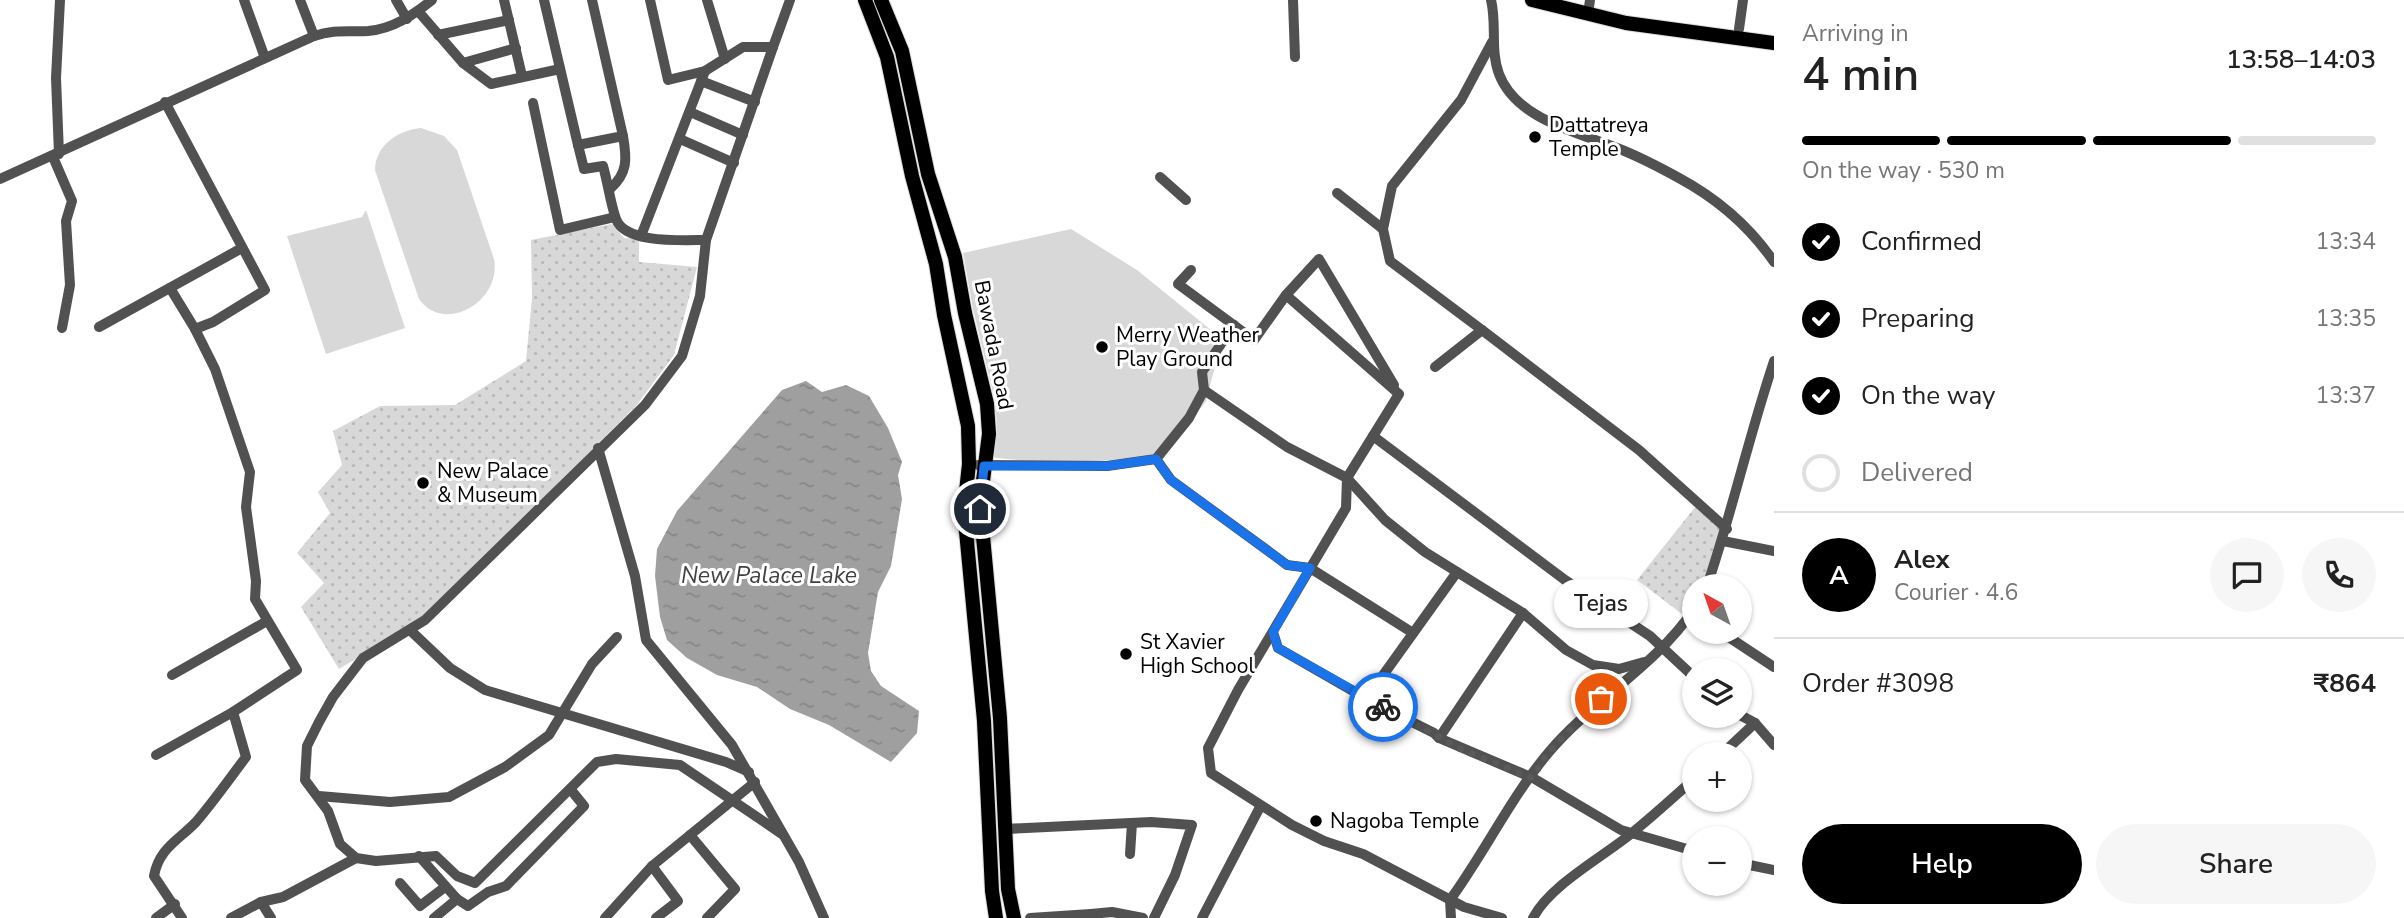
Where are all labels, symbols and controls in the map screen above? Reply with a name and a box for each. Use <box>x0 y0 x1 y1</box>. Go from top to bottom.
text: Arriving in <box>1802 18 1909 49</box>
text: 13:58–14:03 <box>2226 42 2376 77</box>
text: 4 min <box>1802 43 1919 106</box>
place label: Dattatreya Temple <box>1549 111 1649 163</box>
marker: Dattatreya Temple <box>1527 129 1543 145</box>
text: On the way · 530 m <box>1802 155 2005 186</box>
icon: check <box>1802 223 1840 261</box>
text: Confirmed <box>1861 224 1982 259</box>
text: 13:34 <box>2316 226 2376 257</box>
street label: Bawada Road <box>968 278 1020 412</box>
icon: check <box>1802 300 1840 338</box>
text: Preparing <box>1861 301 1974 336</box>
text: 13:35 <box>2316 303 2376 334</box>
place label: Merry Weather Play Ground <box>1116 321 1260 373</box>
marker: Merry Weather Play Ground <box>1094 339 1110 355</box>
icon: check <box>1802 377 1840 415</box>
text: On the way <box>1861 378 1995 413</box>
text: 13:37 <box>2316 380 2376 411</box>
text: Delivered <box>1861 455 1973 490</box>
place label: New Palace & Museum <box>437 457 549 509</box>
marker: New Palace & Museum <box>415 475 431 491</box>
pin <box>950 479 1010 539</box>
icon: home <box>961 490 999 528</box>
button: chat <box>2210 538 2284 612</box>
button: phone <box>2302 538 2376 612</box>
text: Alex <box>1894 542 1950 577</box>
text: A <box>1829 558 1849 593</box>
water label: New Palace Lake <box>681 560 857 591</box>
north arrow <box>1682 574 1752 644</box>
map controls <box>1682 574 1752 896</box>
text: Courier · 4.6 <box>1894 577 2018 608</box>
callout: Tejas <box>1554 580 1648 629</box>
text: Tejas <box>1574 588 1628 619</box>
place label: St Xavier High School <box>1140 628 1255 680</box>
marker: St Xavier High School <box>1118 646 1134 662</box>
button: layers <box>1682 658 1752 728</box>
text: Order #3098 <box>1802 666 1954 701</box>
text: ₹864 <box>2314 666 2376 701</box>
pin <box>1571 669 1631 729</box>
courier <box>1348 672 1418 742</box>
icon: bag <box>1582 680 1620 718</box>
icon: bike <box>1364 688 1402 726</box>
button: + <box>1682 742 1752 812</box>
place label: Nagoba Temple <box>1330 807 1479 835</box>
marker: Nagoba Temple <box>1308 813 1324 829</box>
button: Help <box>1802 824 2082 904</box>
button: Share <box>2096 824 2376 904</box>
button: − <box>1682 826 1752 896</box>

